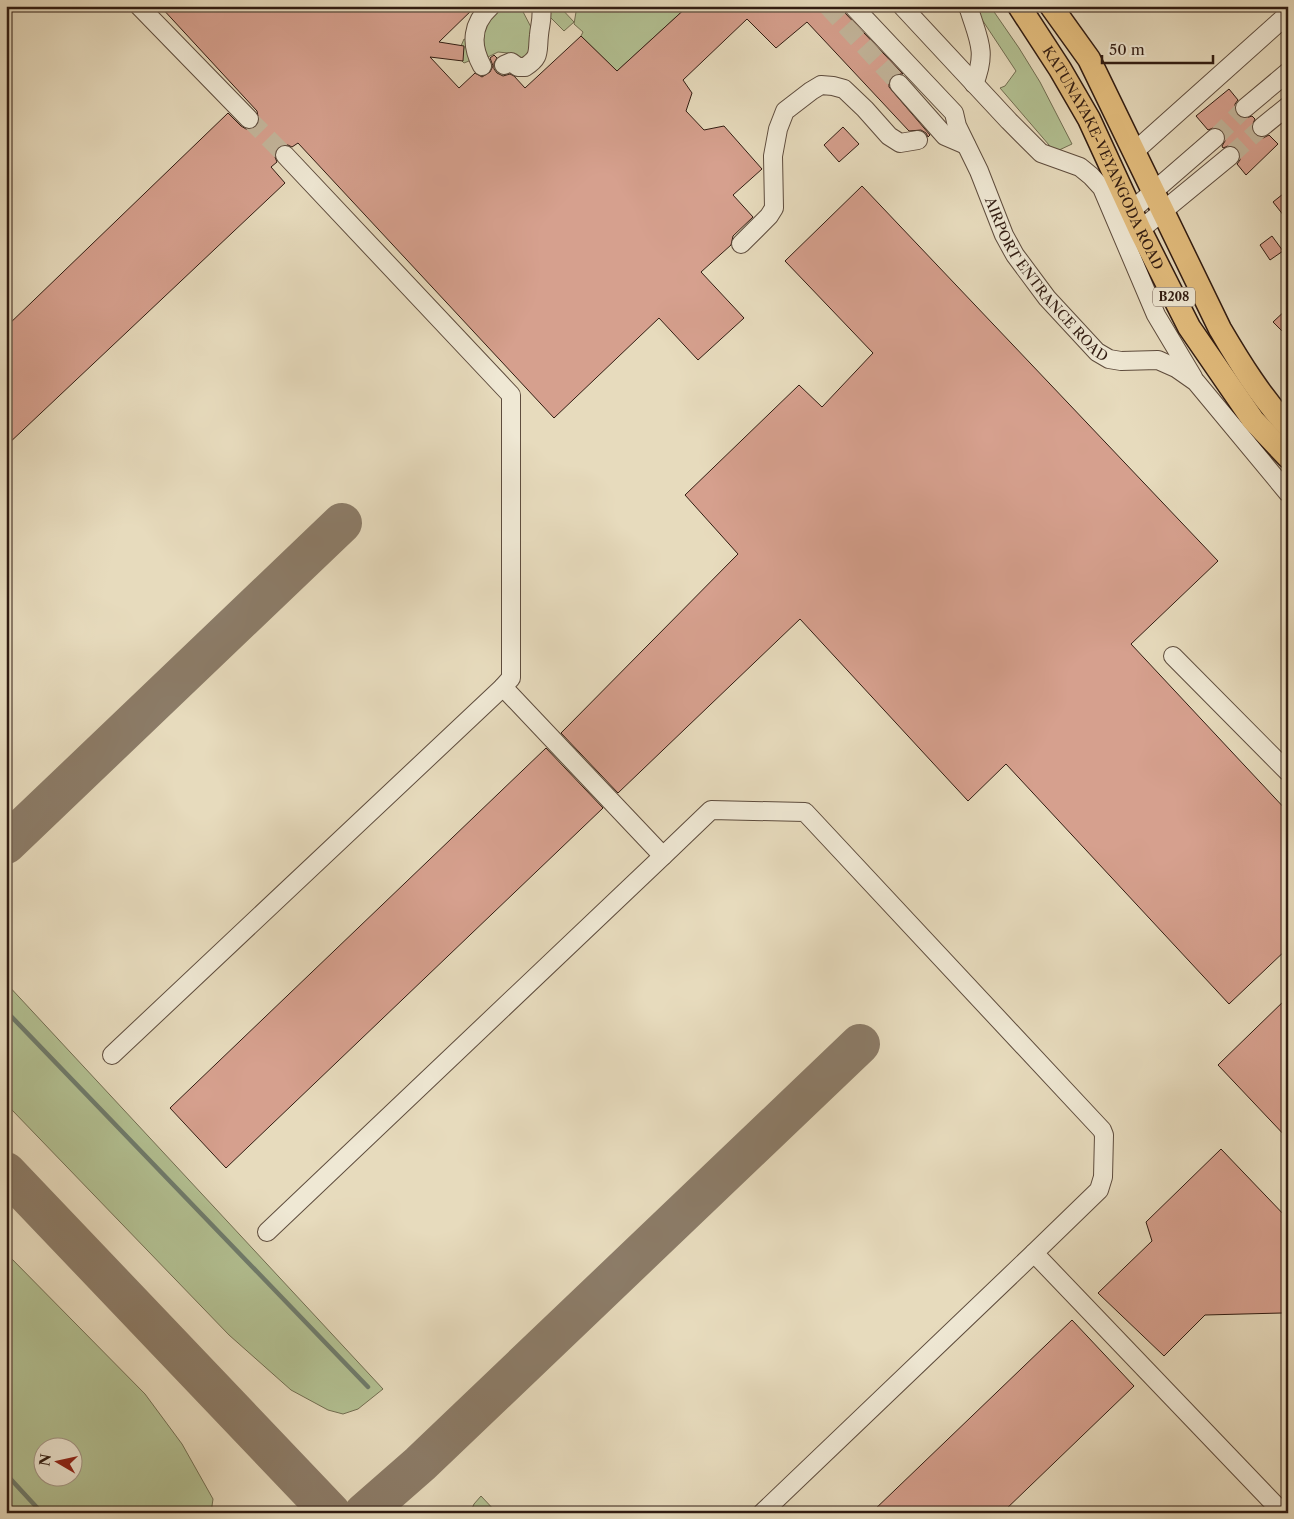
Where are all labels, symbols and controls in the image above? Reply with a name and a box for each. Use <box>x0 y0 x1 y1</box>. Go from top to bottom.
scale bar <box>1102 32 1213 64</box>
text: 50 m <box>1109 40 1145 59</box>
street label: KATUNAYAKE-VEYANGODA ROAD <box>1039 43 1168 273</box>
street label: AIRPORT ENTRANCE ROAD <box>981 194 1111 366</box>
road number: B208 <box>1153 288 1195 306</box>
north arrow <box>32 1436 82 1486</box>
text: N <box>35 1453 55 1467</box>

